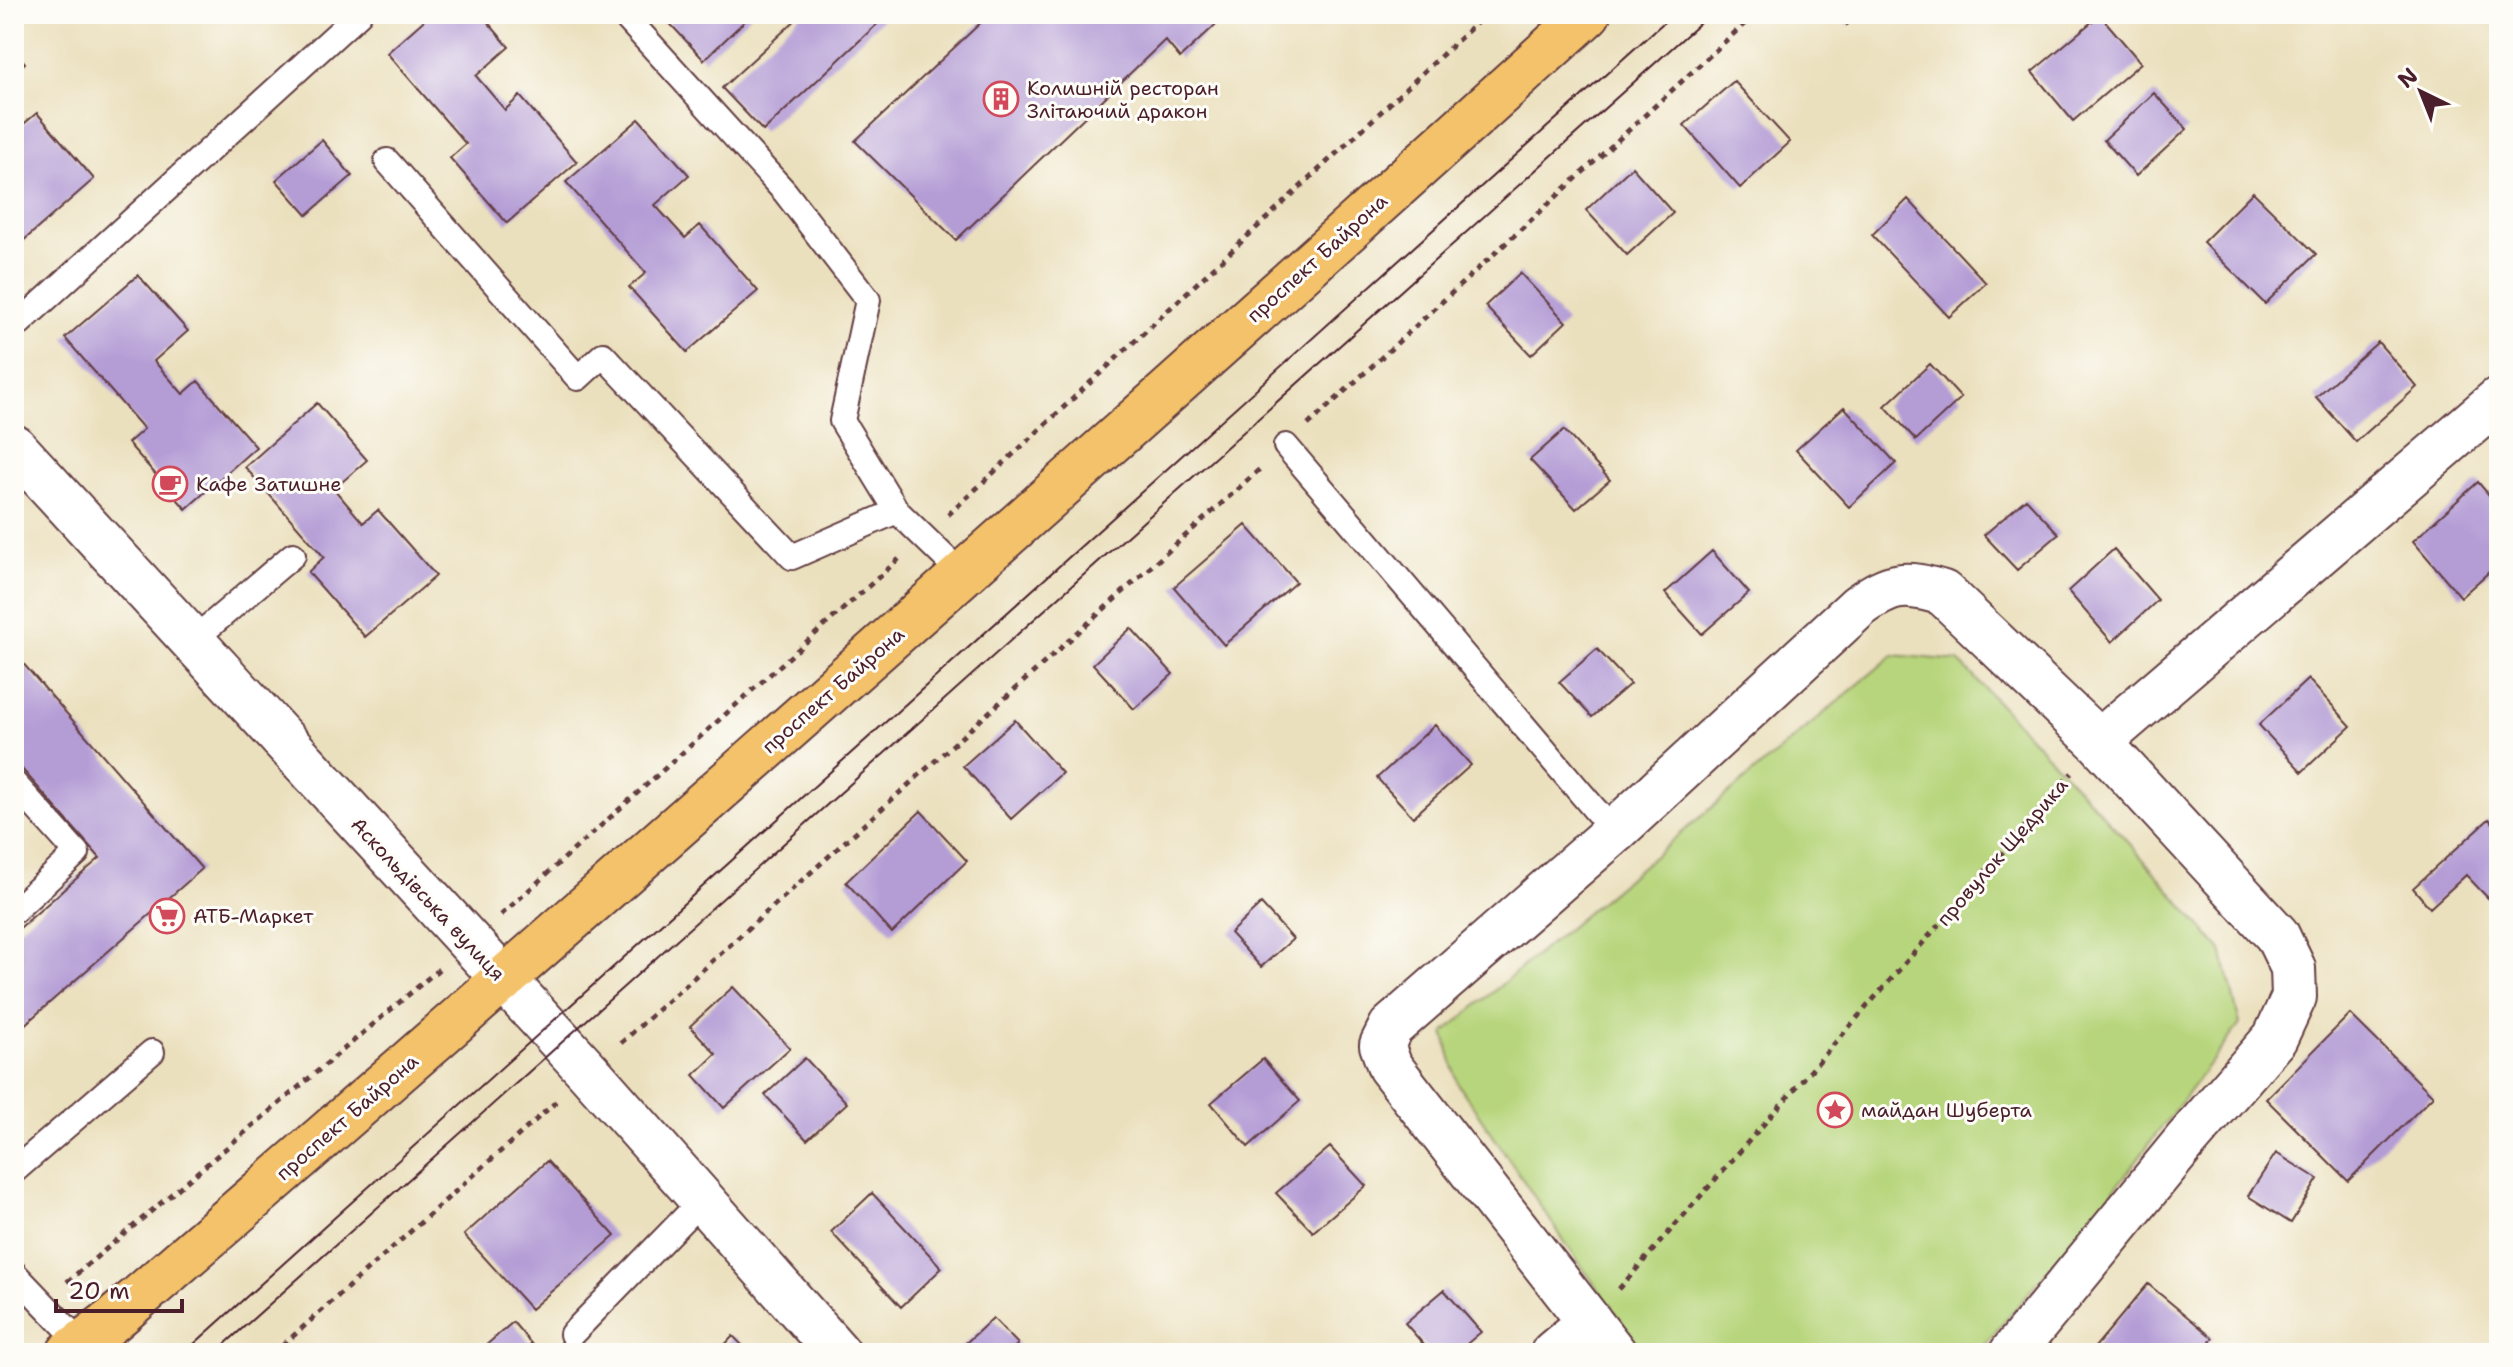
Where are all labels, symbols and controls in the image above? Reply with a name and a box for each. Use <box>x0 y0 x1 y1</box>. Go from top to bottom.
north arrow <box>2381 52 2461 132</box>
text: N <box>2391 61 2424 94</box>
place label: Колишній ресторан Злітаючий дракон <box>1027 75 1219 124</box>
building icon: Колишній ресторан Злітаючий дракон <box>982 80 1020 118</box>
street label: проспект Байрона <box>1241 188 1393 328</box>
cafe icon: Кафе Затишне <box>151 465 189 503</box>
place label: Кафе Затишне <box>196 471 342 497</box>
street label: проспект Байрона <box>756 621 910 759</box>
street label: провулок Щедрика <box>1931 772 2074 931</box>
street label: Аскольдівська вулиця <box>345 812 511 986</box>
supermarket icon: АТБ-Маркет <box>148 897 186 935</box>
place label: АТБ-Маркет <box>193 903 314 929</box>
street label: проспект Байрона <box>270 1048 424 1186</box>
place icon: майдан Шуберта <box>1816 1091 1854 1129</box>
place label: майдан Шуберта <box>1861 1097 2033 1123</box>
scale bar <box>56 1263 182 1313</box>
text: 20 m <box>68 1275 130 1307</box>

